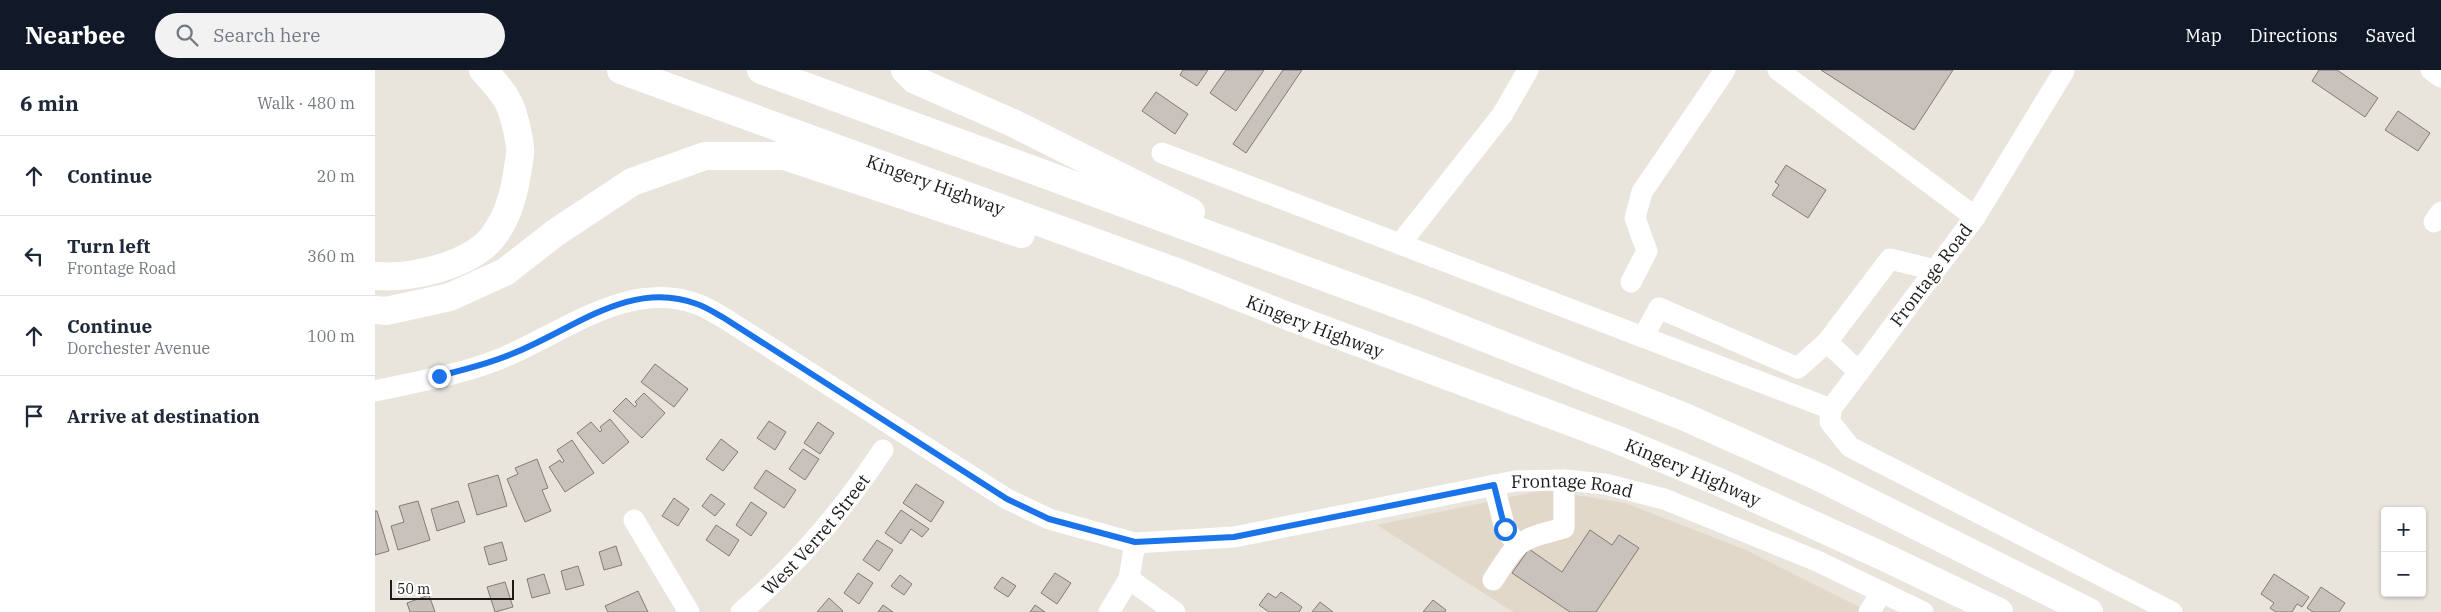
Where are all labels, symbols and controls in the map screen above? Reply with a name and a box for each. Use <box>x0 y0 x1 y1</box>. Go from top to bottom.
search box <box>155 13 505 58</box>
text: Nearbee <box>25 19 125 51</box>
icon: search <box>173 21 201 49</box>
text: Search here <box>213 23 320 47</box>
text: Map <box>2185 24 2222 47</box>
text: Directions <box>2250 24 2338 47</box>
text: Saved <box>2366 24 2416 47</box>
text: 6 min <box>20 89 79 117</box>
text: Walk · 480 m <box>257 93 355 113</box>
street label: Kingery Highway <box>864 149 1008 220</box>
icon: ahead <box>20 162 48 190</box>
text: Continue <box>67 164 152 188</box>
text: 20 m <box>317 166 355 186</box>
street label: Frontage Road <box>1885 219 1977 331</box>
text: Turn left <box>67 234 150 258</box>
icon: left <box>20 242 48 270</box>
text: 360 m <box>307 246 355 266</box>
text: Frontage Road <box>67 258 176 278</box>
street label: Kingery Highway <box>1243 289 1388 363</box>
text: Continue <box>67 314 152 338</box>
icon: ahead <box>20 322 48 350</box>
text: 100 m <box>307 326 355 346</box>
text: Dorchester Avenue <box>67 338 210 358</box>
route end <box>428 365 451 388</box>
icon: arrive <box>20 402 48 430</box>
text: Arrive at destination <box>67 404 260 428</box>
street label: Kingery Highway <box>1622 433 1765 511</box>
street label: Frontage Road <box>1511 468 1636 502</box>
street label: West Verret Street <box>757 469 874 599</box>
map controls <box>2381 507 2426 597</box>
button: + <box>2381 507 2426 552</box>
route start <box>1494 518 1517 541</box>
button: − <box>2381 552 2426 597</box>
scale bar <box>390 577 514 600</box>
text: 50 m <box>397 580 430 598</box>

